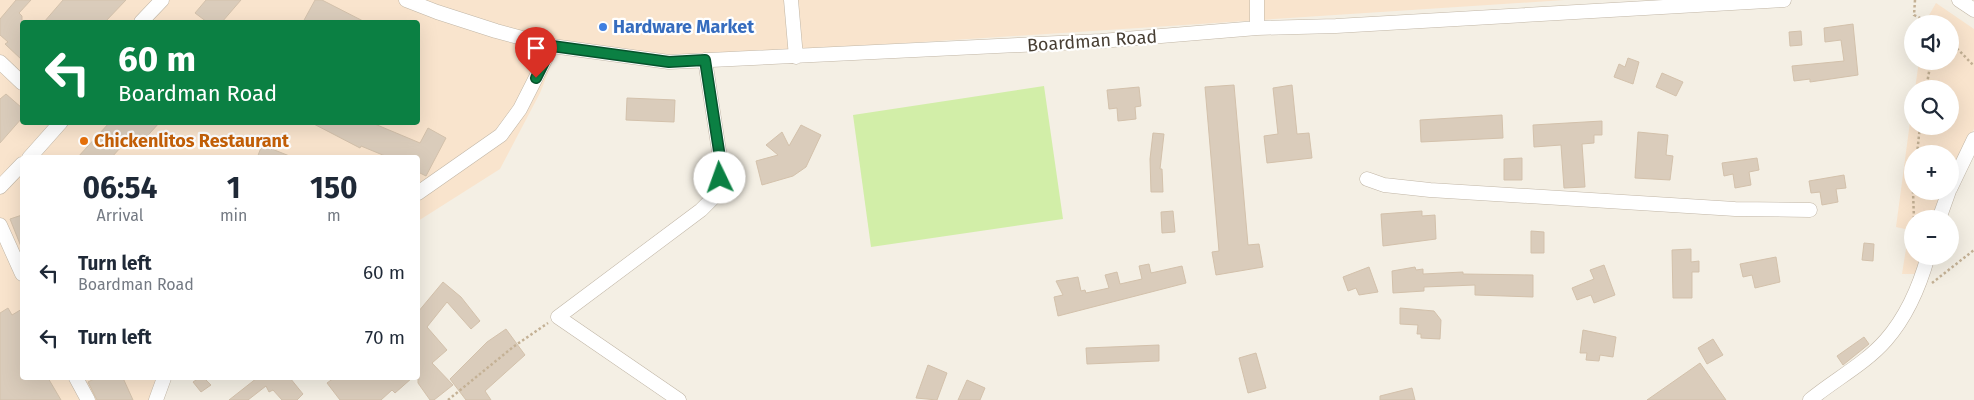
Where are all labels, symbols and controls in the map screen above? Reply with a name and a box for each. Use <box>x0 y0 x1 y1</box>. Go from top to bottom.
map controls <box>1904 15 1959 265</box>
button: sound <box>1904 15 1959 70</box>
place label: Hardware Market <box>613 16 755 38</box>
marker: Hardware Market <box>597 21 609 33</box>
street label: Boardman Road <box>1026 25 1158 57</box>
pin <box>515 27 557 78</box>
icon: arrive <box>522 34 550 62</box>
text: 60 m <box>118 38 196 80</box>
icon: left <box>35 40 100 105</box>
text: Boardman Road <box>118 80 277 107</box>
button: search <box>1904 80 1959 135</box>
place label: Chickenlitos Restaurant <box>94 130 290 152</box>
marker: Chickenlitos Restaurant <box>78 135 90 147</box>
button: + <box>1904 145 1959 200</box>
position arrow <box>693 151 745 203</box>
text: 06:54 <box>82 170 157 206</box>
text: 1 <box>227 170 241 206</box>
text: 150 <box>310 170 358 206</box>
text: Arrival <box>97 206 143 225</box>
text: min <box>220 206 248 225</box>
text: m <box>327 206 341 225</box>
button: − <box>1904 210 1959 265</box>
text: Turn left <box>78 252 152 275</box>
icon: left <box>35 259 63 287</box>
text: 60 m <box>363 261 405 284</box>
text: Boardman Road <box>78 275 194 294</box>
icon: left <box>35 324 63 352</box>
text: Turn left <box>78 326 152 349</box>
text: 70 m <box>365 326 405 349</box>

